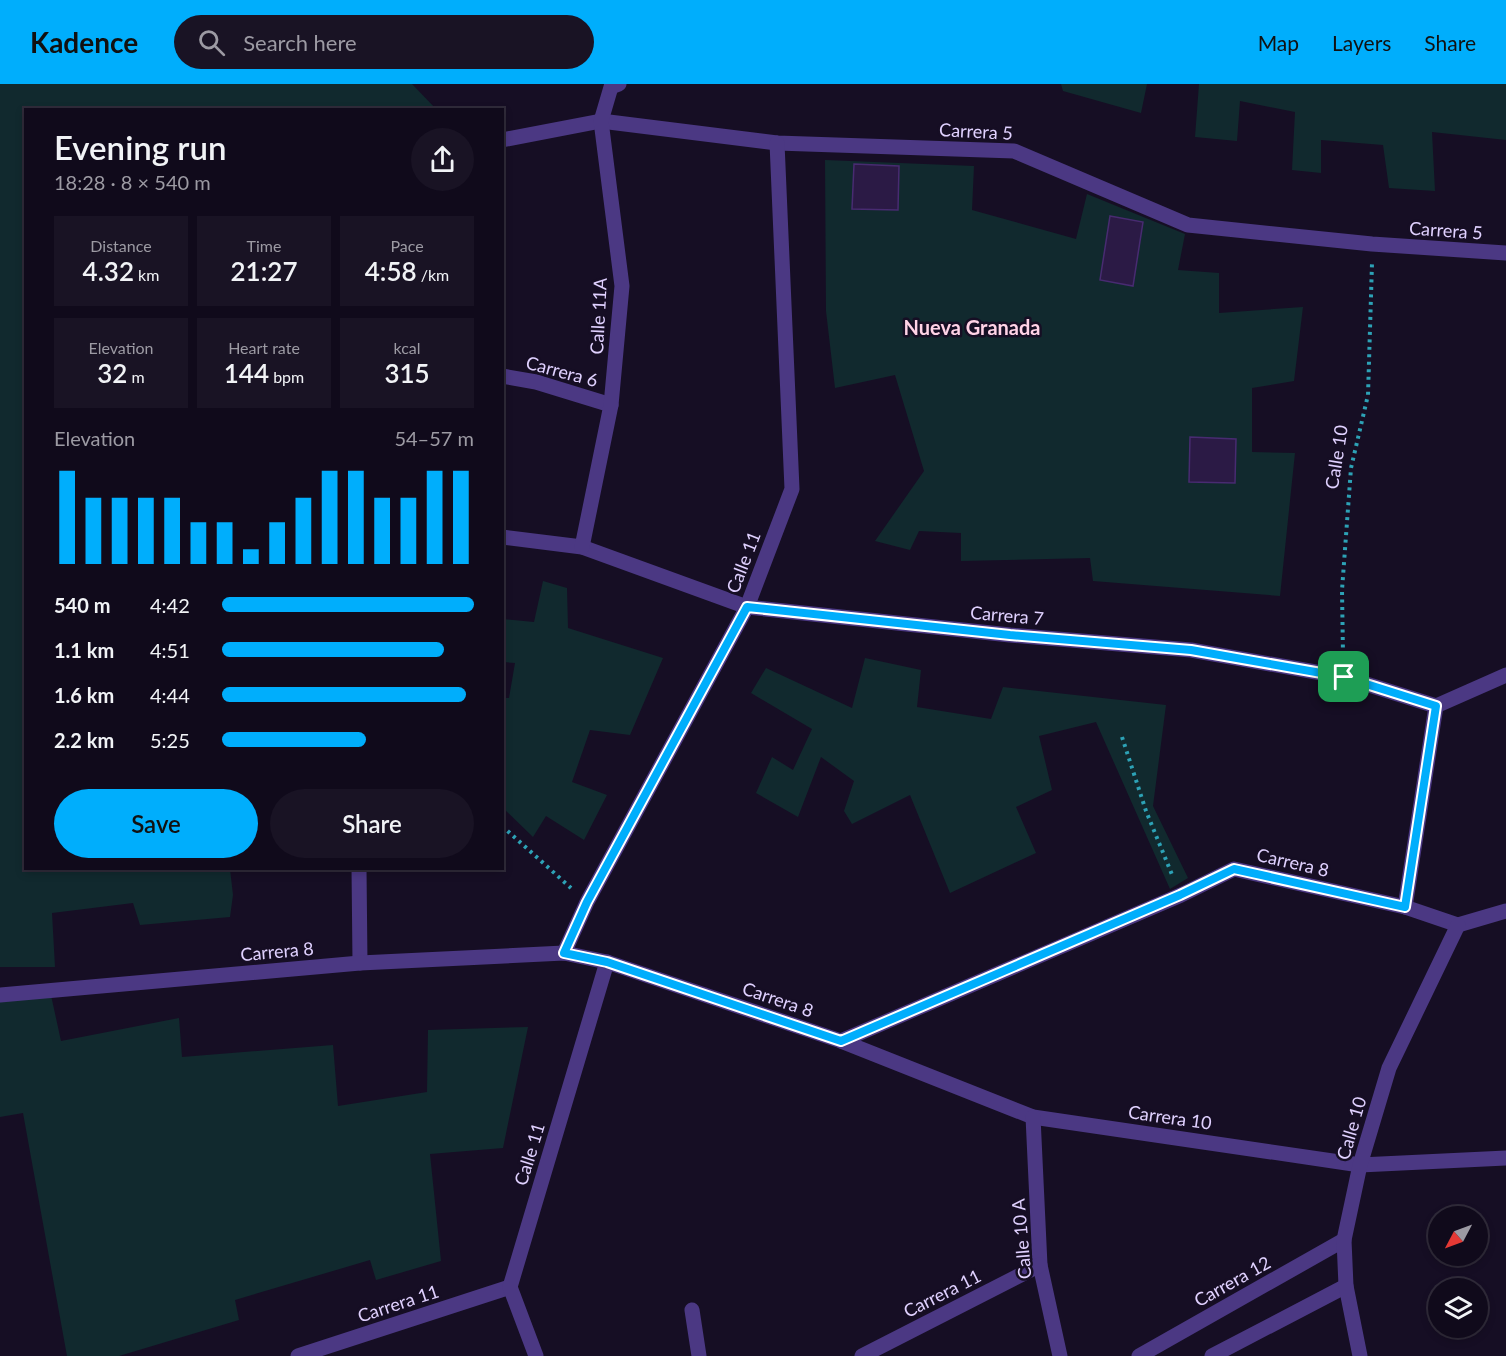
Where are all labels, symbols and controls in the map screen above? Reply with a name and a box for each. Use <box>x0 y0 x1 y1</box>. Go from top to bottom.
search box <box>174 15 594 69</box>
text: Kadence <box>30 25 138 59</box>
icon: search <box>195 26 228 59</box>
text: Search here <box>243 29 357 56</box>
text: Map <box>1258 30 1299 55</box>
text: Layers <box>1332 30 1391 55</box>
text: Share <box>1424 30 1476 55</box>
street label: Carrera 5 <box>939 118 1013 144</box>
text: Evening run <box>54 127 227 167</box>
button: share <box>411 128 474 191</box>
text: 18:28 · 8 × 540 m <box>54 170 211 194</box>
street label: Carrera 5 <box>1409 216 1483 244</box>
text: Distance <box>90 236 152 255</box>
text: Time <box>247 236 281 255</box>
text: Pace <box>390 236 424 255</box>
text: 4.32 <box>83 255 134 287</box>
text: 21:27 <box>231 255 297 287</box>
text: 4:58 <box>365 255 417 287</box>
text: km <box>134 265 159 284</box>
text: /km <box>417 265 449 284</box>
street label: Calle 11A <box>585 276 611 355</box>
district label: Nueva Granada <box>903 315 1041 339</box>
text: Elevation <box>89 338 154 357</box>
text: Heart rate <box>228 338 300 357</box>
text: kcal <box>393 338 421 357</box>
street label: Carrera 6 <box>524 351 600 391</box>
text: 32 <box>97 357 127 389</box>
text: 144 <box>224 357 269 389</box>
text: 315 <box>384 357 430 389</box>
text: m <box>127 367 145 386</box>
text: bpm <box>269 367 304 386</box>
street label: Calle 10 <box>1320 423 1352 491</box>
text: Elevation <box>54 426 135 450</box>
text: 54–57 m <box>394 426 474 450</box>
street label: Calle 11 <box>721 528 765 596</box>
text: 540 m <box>54 593 110 617</box>
text: 4:42 <box>150 593 190 617</box>
street label: Carrera 7 <box>969 601 1045 629</box>
text: 1.1 km <box>54 638 114 662</box>
text: 4:51 <box>150 638 190 662</box>
pin <box>1318 651 1369 702</box>
icon: arrive <box>1327 660 1360 693</box>
text: 1.6 km <box>54 683 114 707</box>
text: 4:44 <box>150 683 190 707</box>
text: 2.2 km <box>54 728 114 752</box>
text: 5:25 <box>150 728 190 752</box>
button: Save <box>54 789 258 858</box>
button: Share <box>270 789 474 858</box>
street label: Carrera 8 <box>1255 843 1331 881</box>
street label: Carrera 8 <box>239 937 315 965</box>
street label: Carrera 8 <box>740 977 816 1021</box>
street label: Calle 10 <box>1332 1094 1370 1162</box>
street label: Carrera 10 <box>1127 1100 1213 1134</box>
street label: Calle 11 <box>509 1120 549 1188</box>
street label: Calle 10 A <box>1006 1197 1035 1280</box>
north arrow <box>1428 1206 1488 1266</box>
map controls <box>1428 1206 1488 1338</box>
street label: Carrera 12 <box>1190 1251 1274 1311</box>
street label: Carrera 11 <box>900 1264 984 1322</box>
button: layers <box>1428 1278 1488 1338</box>
street label: Carrera 11 <box>355 1280 441 1326</box>

